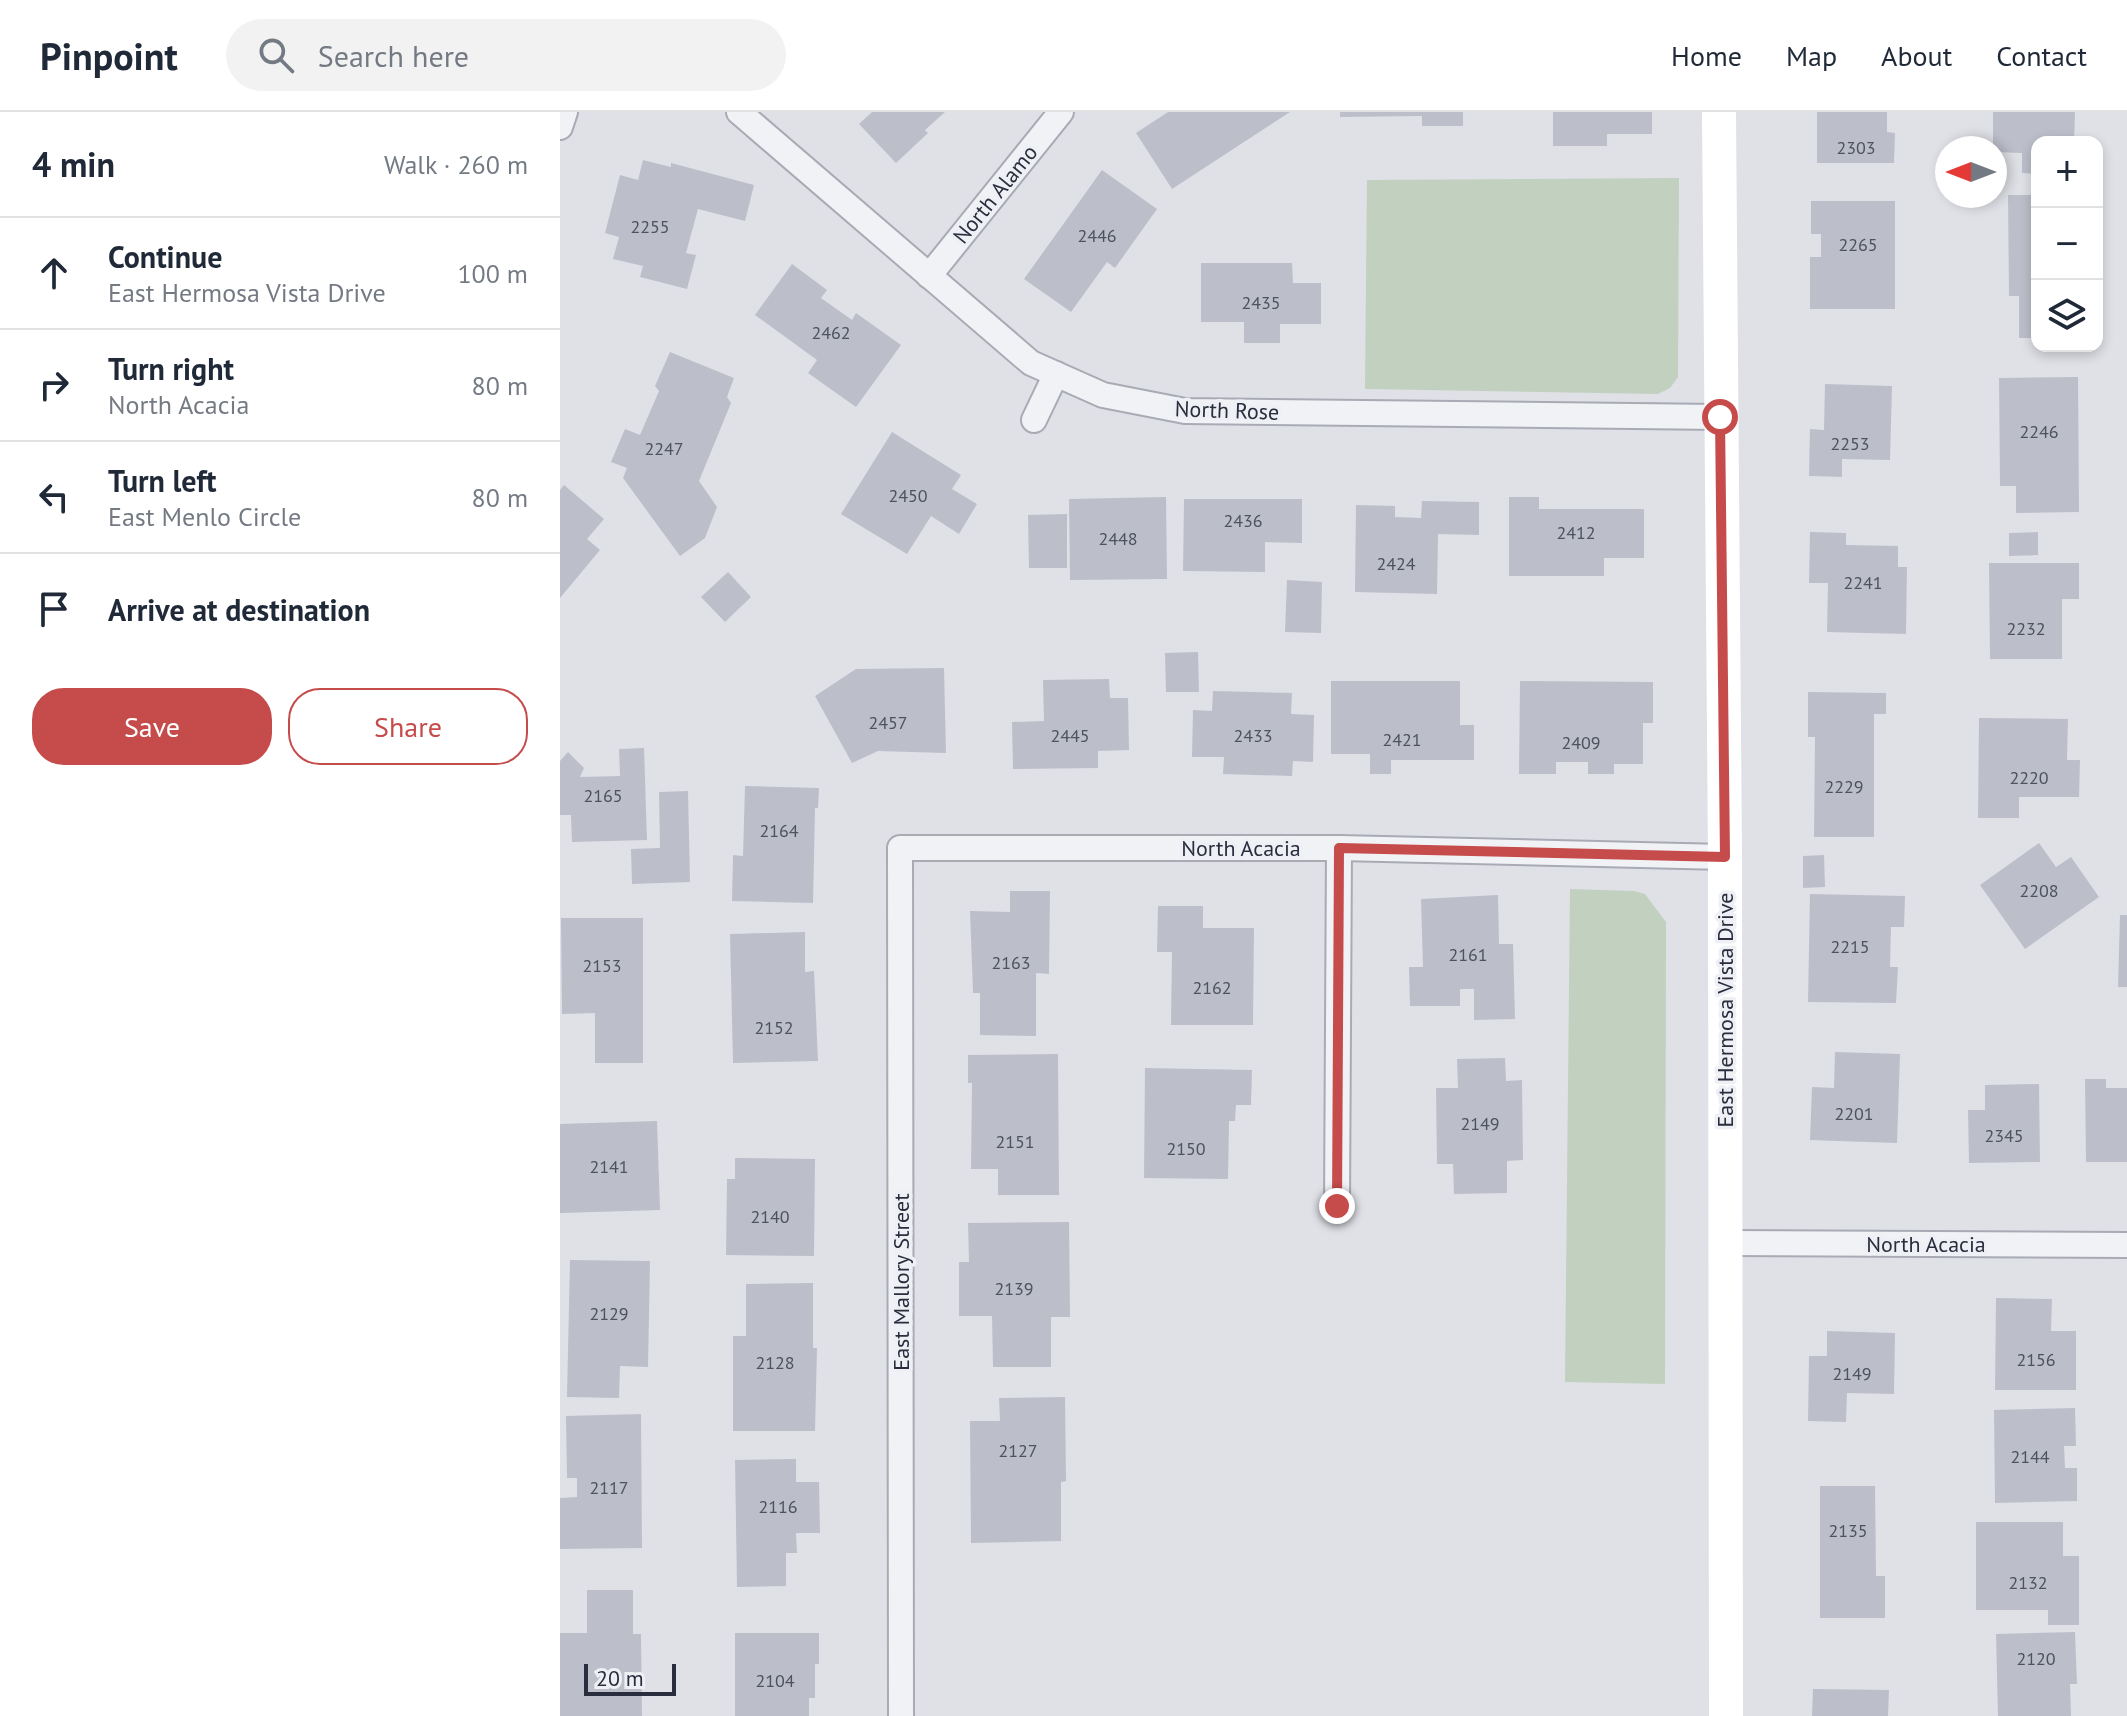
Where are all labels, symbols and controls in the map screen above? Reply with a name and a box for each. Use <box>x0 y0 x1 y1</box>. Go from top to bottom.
search box <box>226 19 786 91</box>
text: Pinpoint <box>40 31 178 80</box>
icon: search <box>254 33 298 77</box>
text: Search here <box>318 36 469 75</box>
text: Home <box>1671 37 1742 74</box>
text: Map <box>1786 37 1837 74</box>
text: About <box>1881 37 1952 74</box>
text: Contact <box>1996 37 2087 74</box>
house number: 2303 <box>1836 136 1876 159</box>
north arrow <box>1935 136 2007 208</box>
map controls <box>2031 136 2103 352</box>
button: + <box>2031 136 2103 208</box>
street label: North Alamo <box>947 139 1043 249</box>
text: 4 min <box>32 142 115 186</box>
text: Walk · 260 m <box>384 148 528 181</box>
button: − <box>2031 208 2103 280</box>
house number: 2255 <box>630 215 670 238</box>
house number: 2446 <box>1077 224 1117 247</box>
house number: 2265 <box>1838 233 1878 256</box>
text: Continue <box>108 237 222 276</box>
icon: ahead <box>32 251 76 295</box>
text: 100 m <box>457 257 528 290</box>
text: East Hermosa Vista Drive <box>108 276 386 309</box>
button: layers <box>2031 280 2103 352</box>
house number: 2435 <box>1241 291 1281 314</box>
house number: 2462 <box>811 321 851 344</box>
text: Turn right <box>108 349 234 388</box>
icon: right <box>32 363 76 407</box>
text: 80 m <box>472 369 528 402</box>
text: North Acacia <box>108 388 249 421</box>
street label: North Rose <box>1174 394 1280 426</box>
route start <box>1702 399 1738 435</box>
house number: 2246 <box>2019 420 2059 443</box>
house number: 2253 <box>1830 432 1870 455</box>
house number: 2247 <box>644 437 684 460</box>
text: Turn left <box>108 461 216 500</box>
icon: left <box>32 475 76 519</box>
text: 80 m <box>472 481 528 514</box>
house number: 2450 <box>888 484 928 507</box>
text: East Menlo Circle <box>108 500 301 533</box>
house number: 2436 <box>1223 509 1263 532</box>
house number: 2412 <box>1556 521 1596 544</box>
house number: 2448 <box>1098 527 1138 550</box>
house number: 2424 <box>1376 552 1416 575</box>
house number: 2241 <box>1843 571 1883 594</box>
icon: arrive <box>32 587 76 631</box>
text: Arrive at destination <box>108 590 370 629</box>
house number: 2232 <box>2006 617 2046 640</box>
button: Save <box>32 688 272 765</box>
button: Share <box>288 688 528 765</box>
house number: 2457 <box>868 711 908 734</box>
house number: 2445 <box>1050 724 1090 747</box>
house number: 2433 <box>1233 724 1273 747</box>
house number: 2421 <box>1382 728 1422 751</box>
house number: 2409 <box>1561 731 1601 754</box>
house number: 2220 <box>2009 766 2049 789</box>
house number: 2229 <box>1824 775 1864 798</box>
house number: 2165 <box>583 784 623 807</box>
house number: 2164 <box>759 819 799 842</box>
street label: North Acacia <box>1181 834 1301 862</box>
house number: 2208 <box>2019 879 2059 902</box>
street label: East Hermosa Vista Drive <box>1711 893 1739 1127</box>
house number: 2215 <box>1830 935 1870 958</box>
house number: 2161 <box>1448 943 1488 966</box>
house number: 2163 <box>991 951 1031 974</box>
house number: 2153 <box>582 954 622 977</box>
house number: 2162 <box>1192 976 1232 999</box>
house number: 2152 <box>754 1016 794 1039</box>
house number: 2201 <box>1834 1102 1874 1125</box>
house number: 2149 <box>1460 1112 1500 1135</box>
house number: 2345 <box>1984 1124 2024 1147</box>
house number: 2151 <box>995 1130 1035 1153</box>
house number: 2150 <box>1166 1137 1206 1160</box>
house number: 2141 <box>589 1155 629 1178</box>
route end <box>1319 1188 1355 1224</box>
street label: East Mallory Street <box>887 1193 915 1371</box>
house number: 2140 <box>750 1205 790 1228</box>
street label: North Acacia <box>1866 1230 1986 1258</box>
house number: 2139 <box>994 1277 1034 1300</box>
house number: 2129 <box>589 1302 629 1325</box>
house number: 2156 <box>2016 1348 2056 1371</box>
house number: 2128 <box>755 1351 795 1374</box>
house number: 2149 <box>1832 1362 1872 1385</box>
house number: 2127 <box>998 1439 1038 1462</box>
house number: 2144 <box>2010 1445 2050 1468</box>
house number: 2117 <box>589 1476 629 1499</box>
house number: 2116 <box>758 1495 798 1518</box>
house number: 2135 <box>1828 1519 1868 1542</box>
house number: 2132 <box>2008 1571 2048 1594</box>
house number: 2120 <box>2016 1647 2056 1670</box>
scale bar <box>584 1660 676 1696</box>
text: 20 m <box>596 1664 644 1692</box>
house number: 2104 <box>755 1669 795 1692</box>

